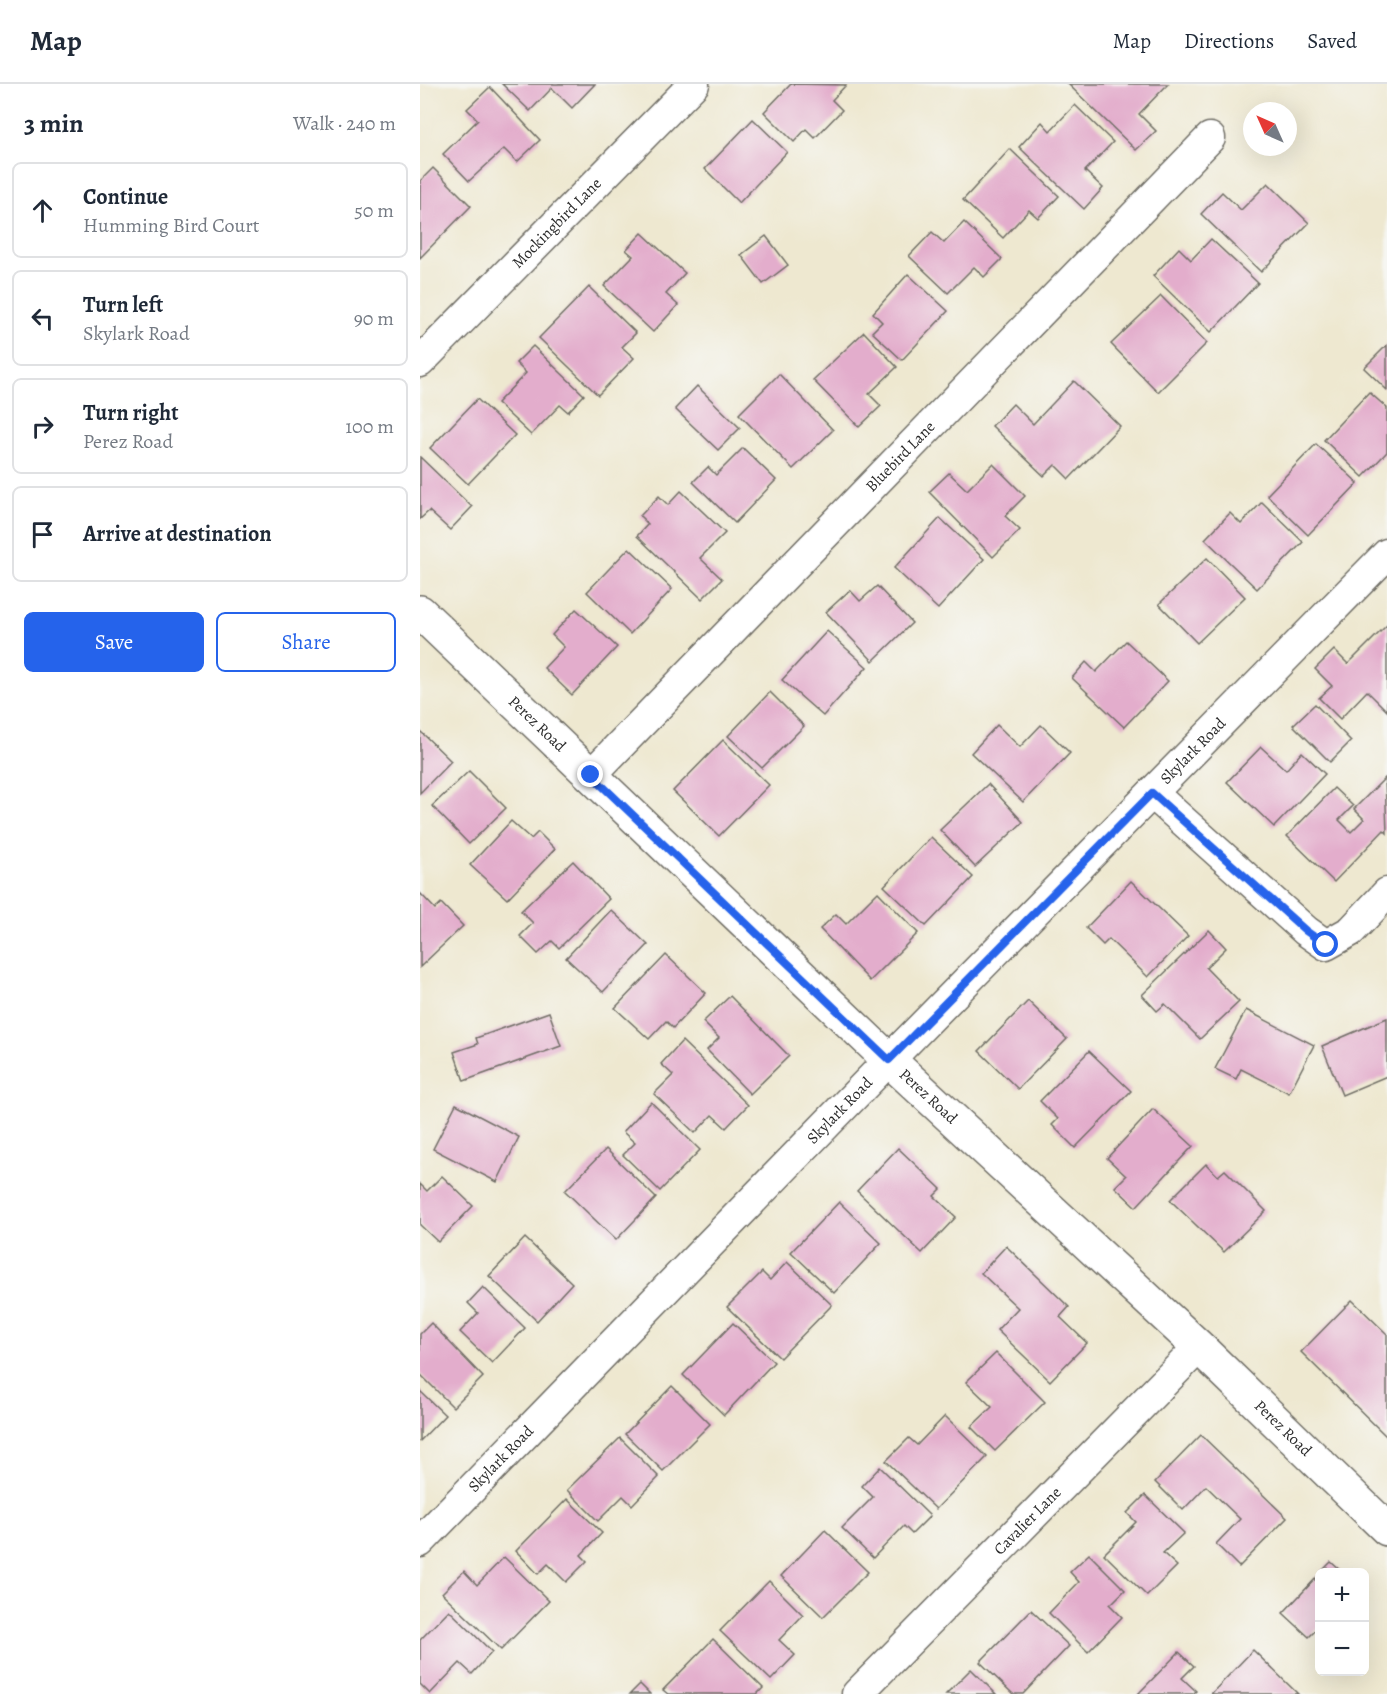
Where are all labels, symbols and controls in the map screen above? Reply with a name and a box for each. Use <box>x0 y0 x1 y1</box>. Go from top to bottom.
text: Map <box>30 22 82 60</box>
text: Map <box>1113 27 1151 55</box>
text: Directions <box>1184 27 1274 55</box>
text: Saved <box>1307 27 1357 55</box>
north arrow <box>1243 102 1297 156</box>
text: 3 min <box>24 106 84 141</box>
text: Walk · 240 m <box>293 110 396 137</box>
street label: Mockingbird Lane <box>507 173 607 273</box>
text: Continue <box>83 182 168 212</box>
icon: ahead <box>26 194 59 227</box>
text: 50 m <box>354 197 394 224</box>
text: Humming Bird Court <box>83 212 259 239</box>
text: Turn left <box>83 290 163 320</box>
icon: left <box>26 302 59 335</box>
text: 90 m <box>354 305 394 332</box>
text: Skylark Road <box>83 320 190 347</box>
text: Turn right <box>83 398 179 428</box>
icon: right <box>26 410 59 443</box>
text: 100 m <box>345 413 394 440</box>
street label: Bluebird Lane <box>861 416 940 497</box>
text: Perez Road <box>83 428 173 455</box>
icon: arrive <box>26 518 59 551</box>
text: Arrive at destination <box>83 519 272 549</box>
button: Save <box>24 612 204 672</box>
button: Share <box>216 612 396 672</box>
street label: Perez Road <box>503 691 571 757</box>
street label: Skylark Road <box>1155 713 1231 789</box>
route end <box>577 761 603 787</box>
route start <box>1312 931 1338 957</box>
street label: Perez Road <box>894 1064 962 1129</box>
street label: Skylark Road <box>802 1072 878 1149</box>
street label: Perez Road <box>1249 1395 1317 1462</box>
street label: Skylark Road <box>463 1420 539 1497</box>
street label: Cavalier Lane <box>989 1482 1066 1560</box>
map controls <box>1315 1568 1369 1676</box>
button: + <box>1315 1568 1369 1622</box>
button: − <box>1315 1622 1369 1676</box>

